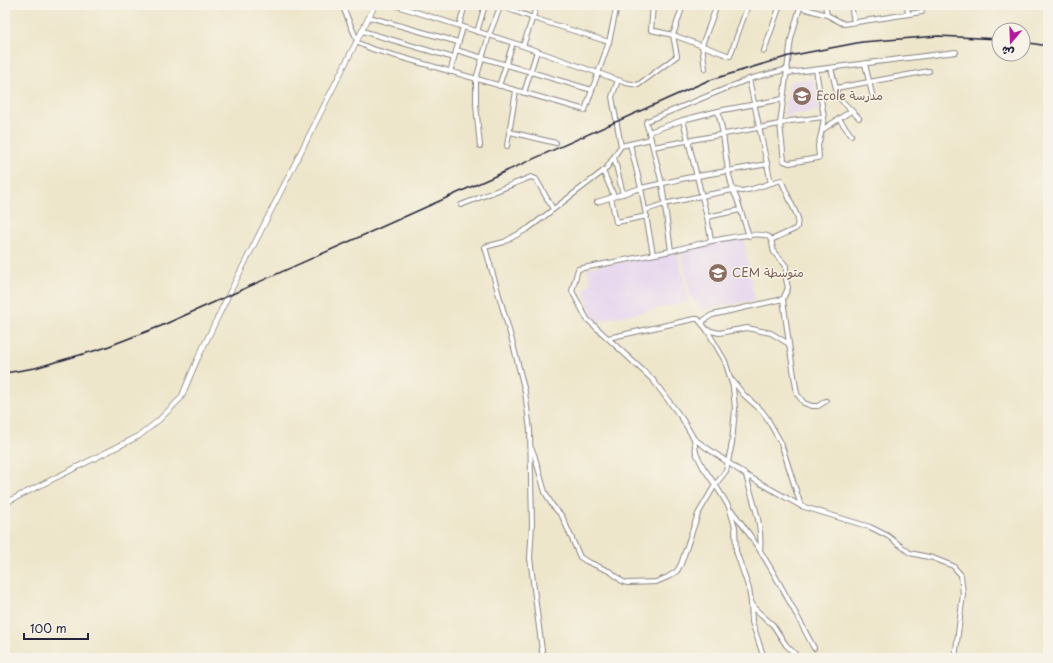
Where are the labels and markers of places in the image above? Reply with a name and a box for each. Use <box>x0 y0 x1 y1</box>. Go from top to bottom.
school or university icon: Ecole مدرسة <box>791 85 813 107</box>
place label: Ecole مدرسة <box>816 86 883 104</box>
school or university icon: CEM متوسطة <box>707 262 729 284</box>
place label: CEM متوسطة <box>732 263 804 281</box>

